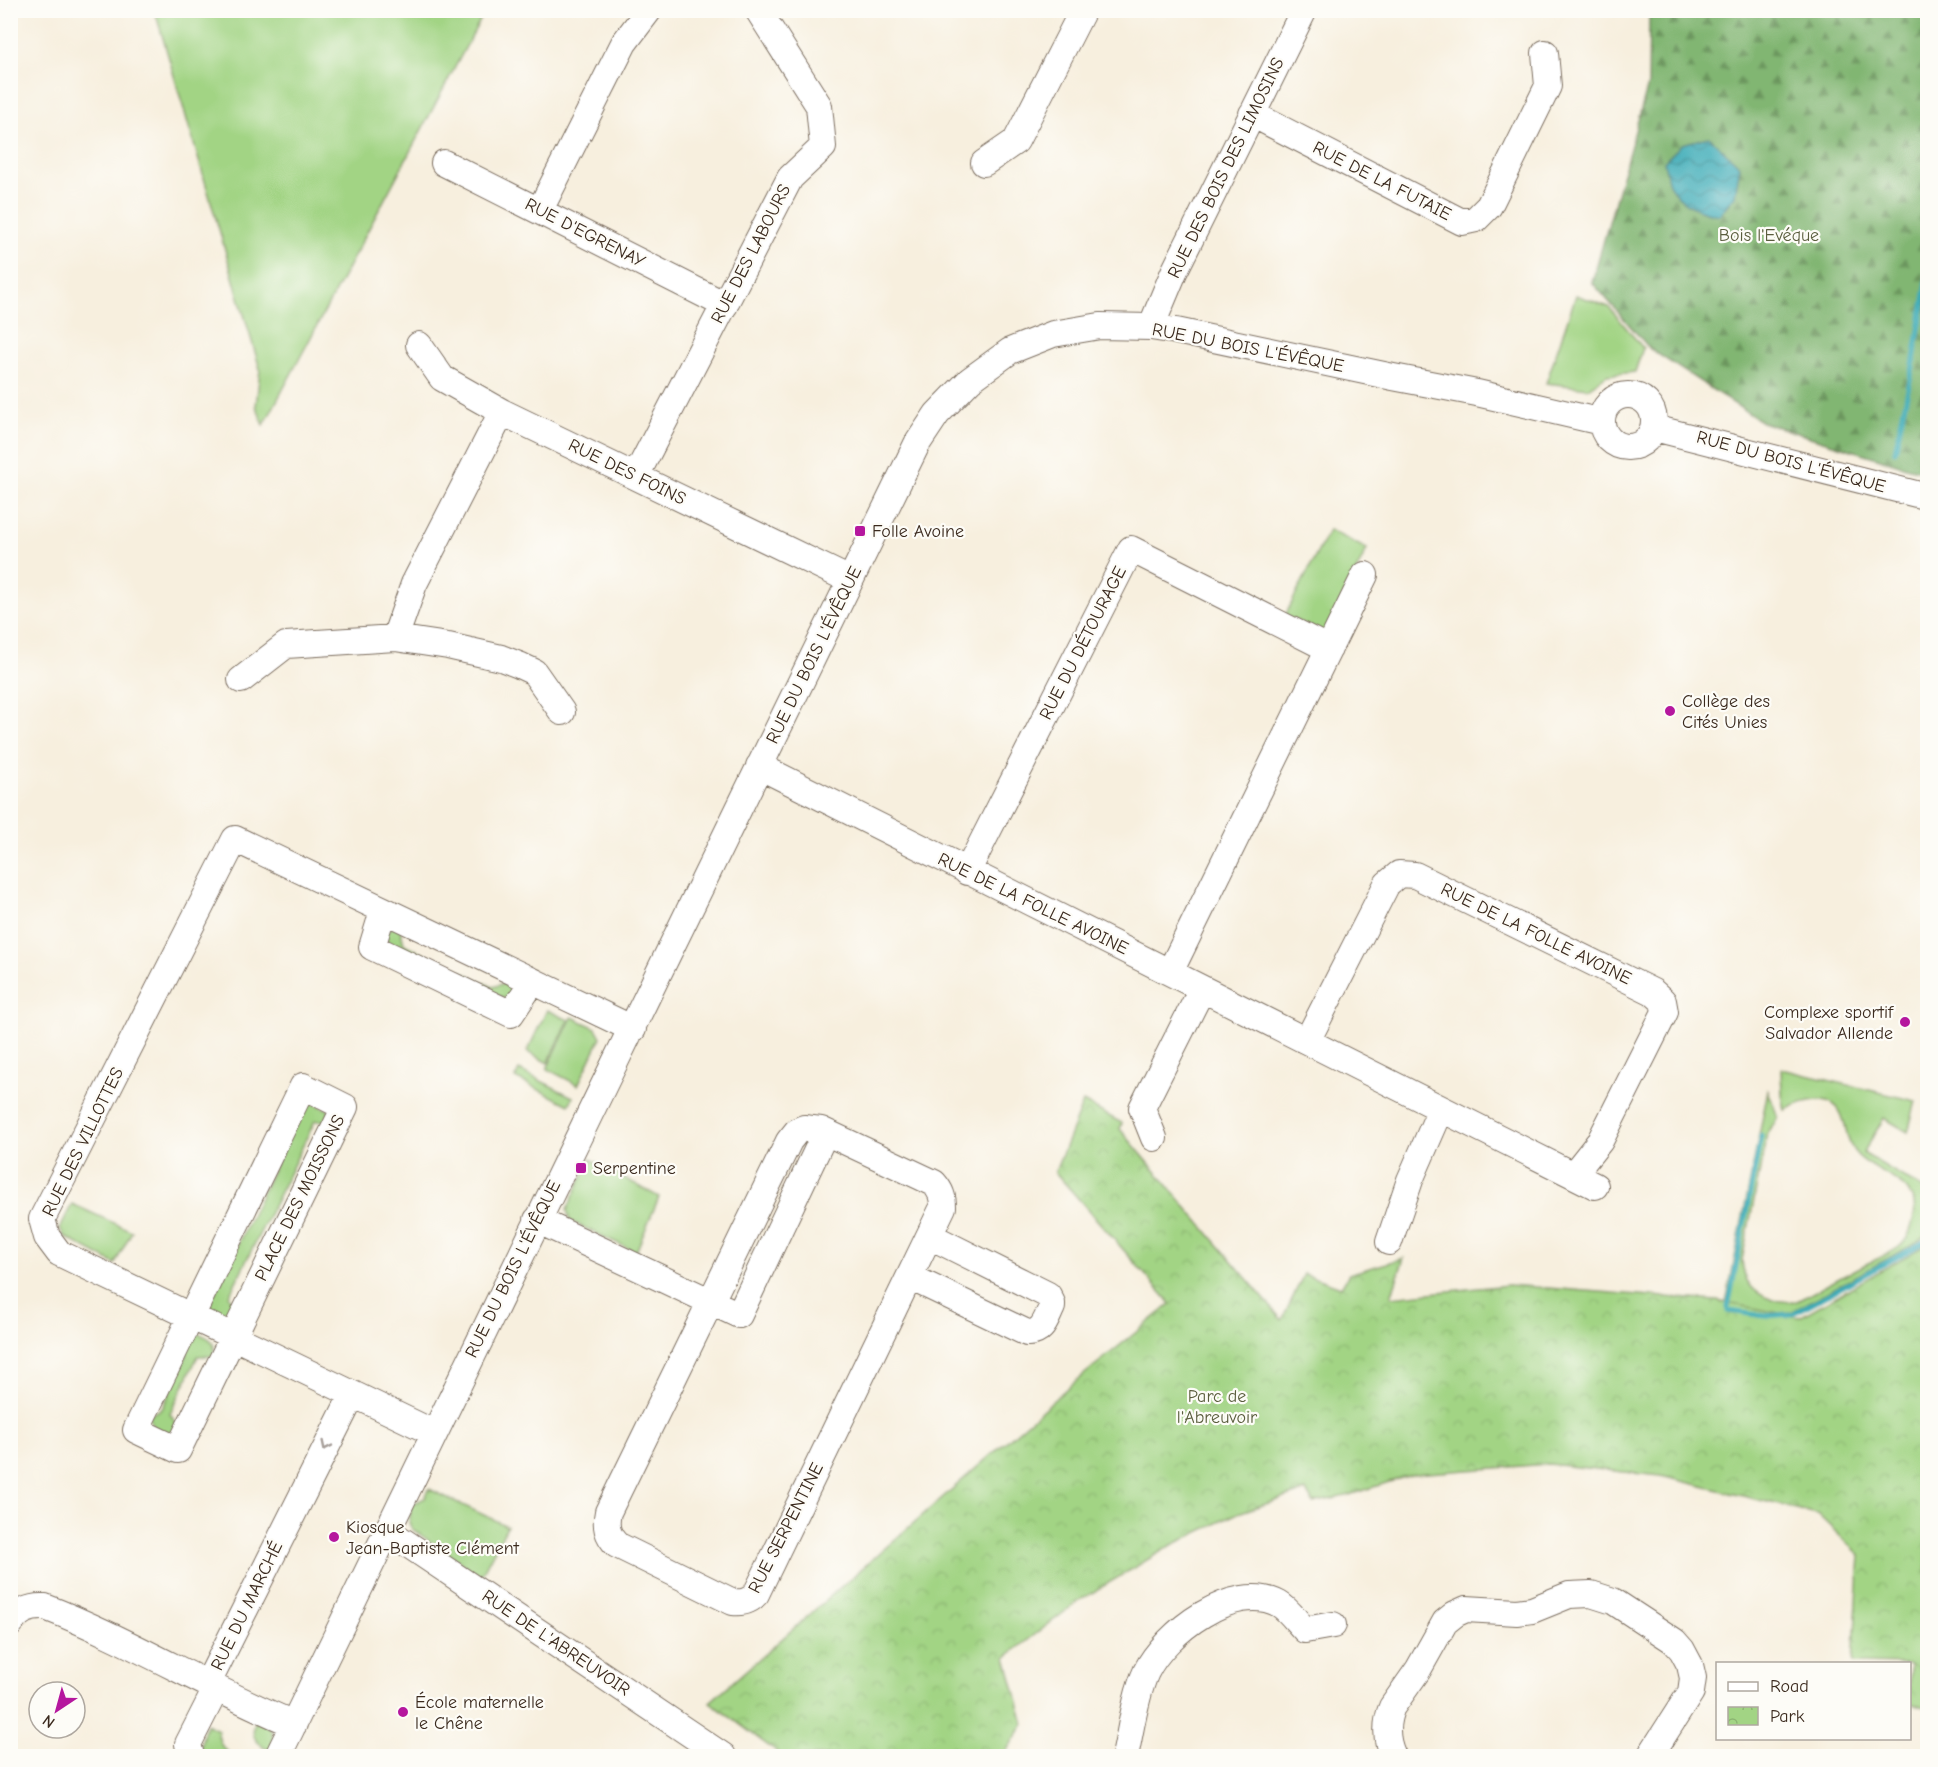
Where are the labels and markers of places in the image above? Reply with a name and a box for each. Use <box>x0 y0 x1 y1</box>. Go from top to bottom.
place label: Folle Avoine <box>872 521 964 542</box>
marker: Folle Avoine <box>853 524 867 538</box>
place label: Collège des Cités Unies <box>1682 691 1770 733</box>
marker: Collège des Cités Unies <box>1663 704 1677 718</box>
place label: Complexe sportif Salvador Allende <box>1764 1002 1894 1044</box>
marker: Complexe sportif Salvador Allende <box>1898 1015 1912 1029</box>
place label: Serpentine <box>593 1158 676 1179</box>
marker: Serpentine <box>574 1161 588 1175</box>
place label: Kiosque Jean-Baptiste Clément <box>346 1517 520 1559</box>
marker: Kiosque Jean-Baptiste Clément <box>327 1530 341 1544</box>
place label: École maternelle le Chêne <box>415 1691 544 1734</box>
marker: École maternelle le Chêne <box>396 1705 410 1719</box>

